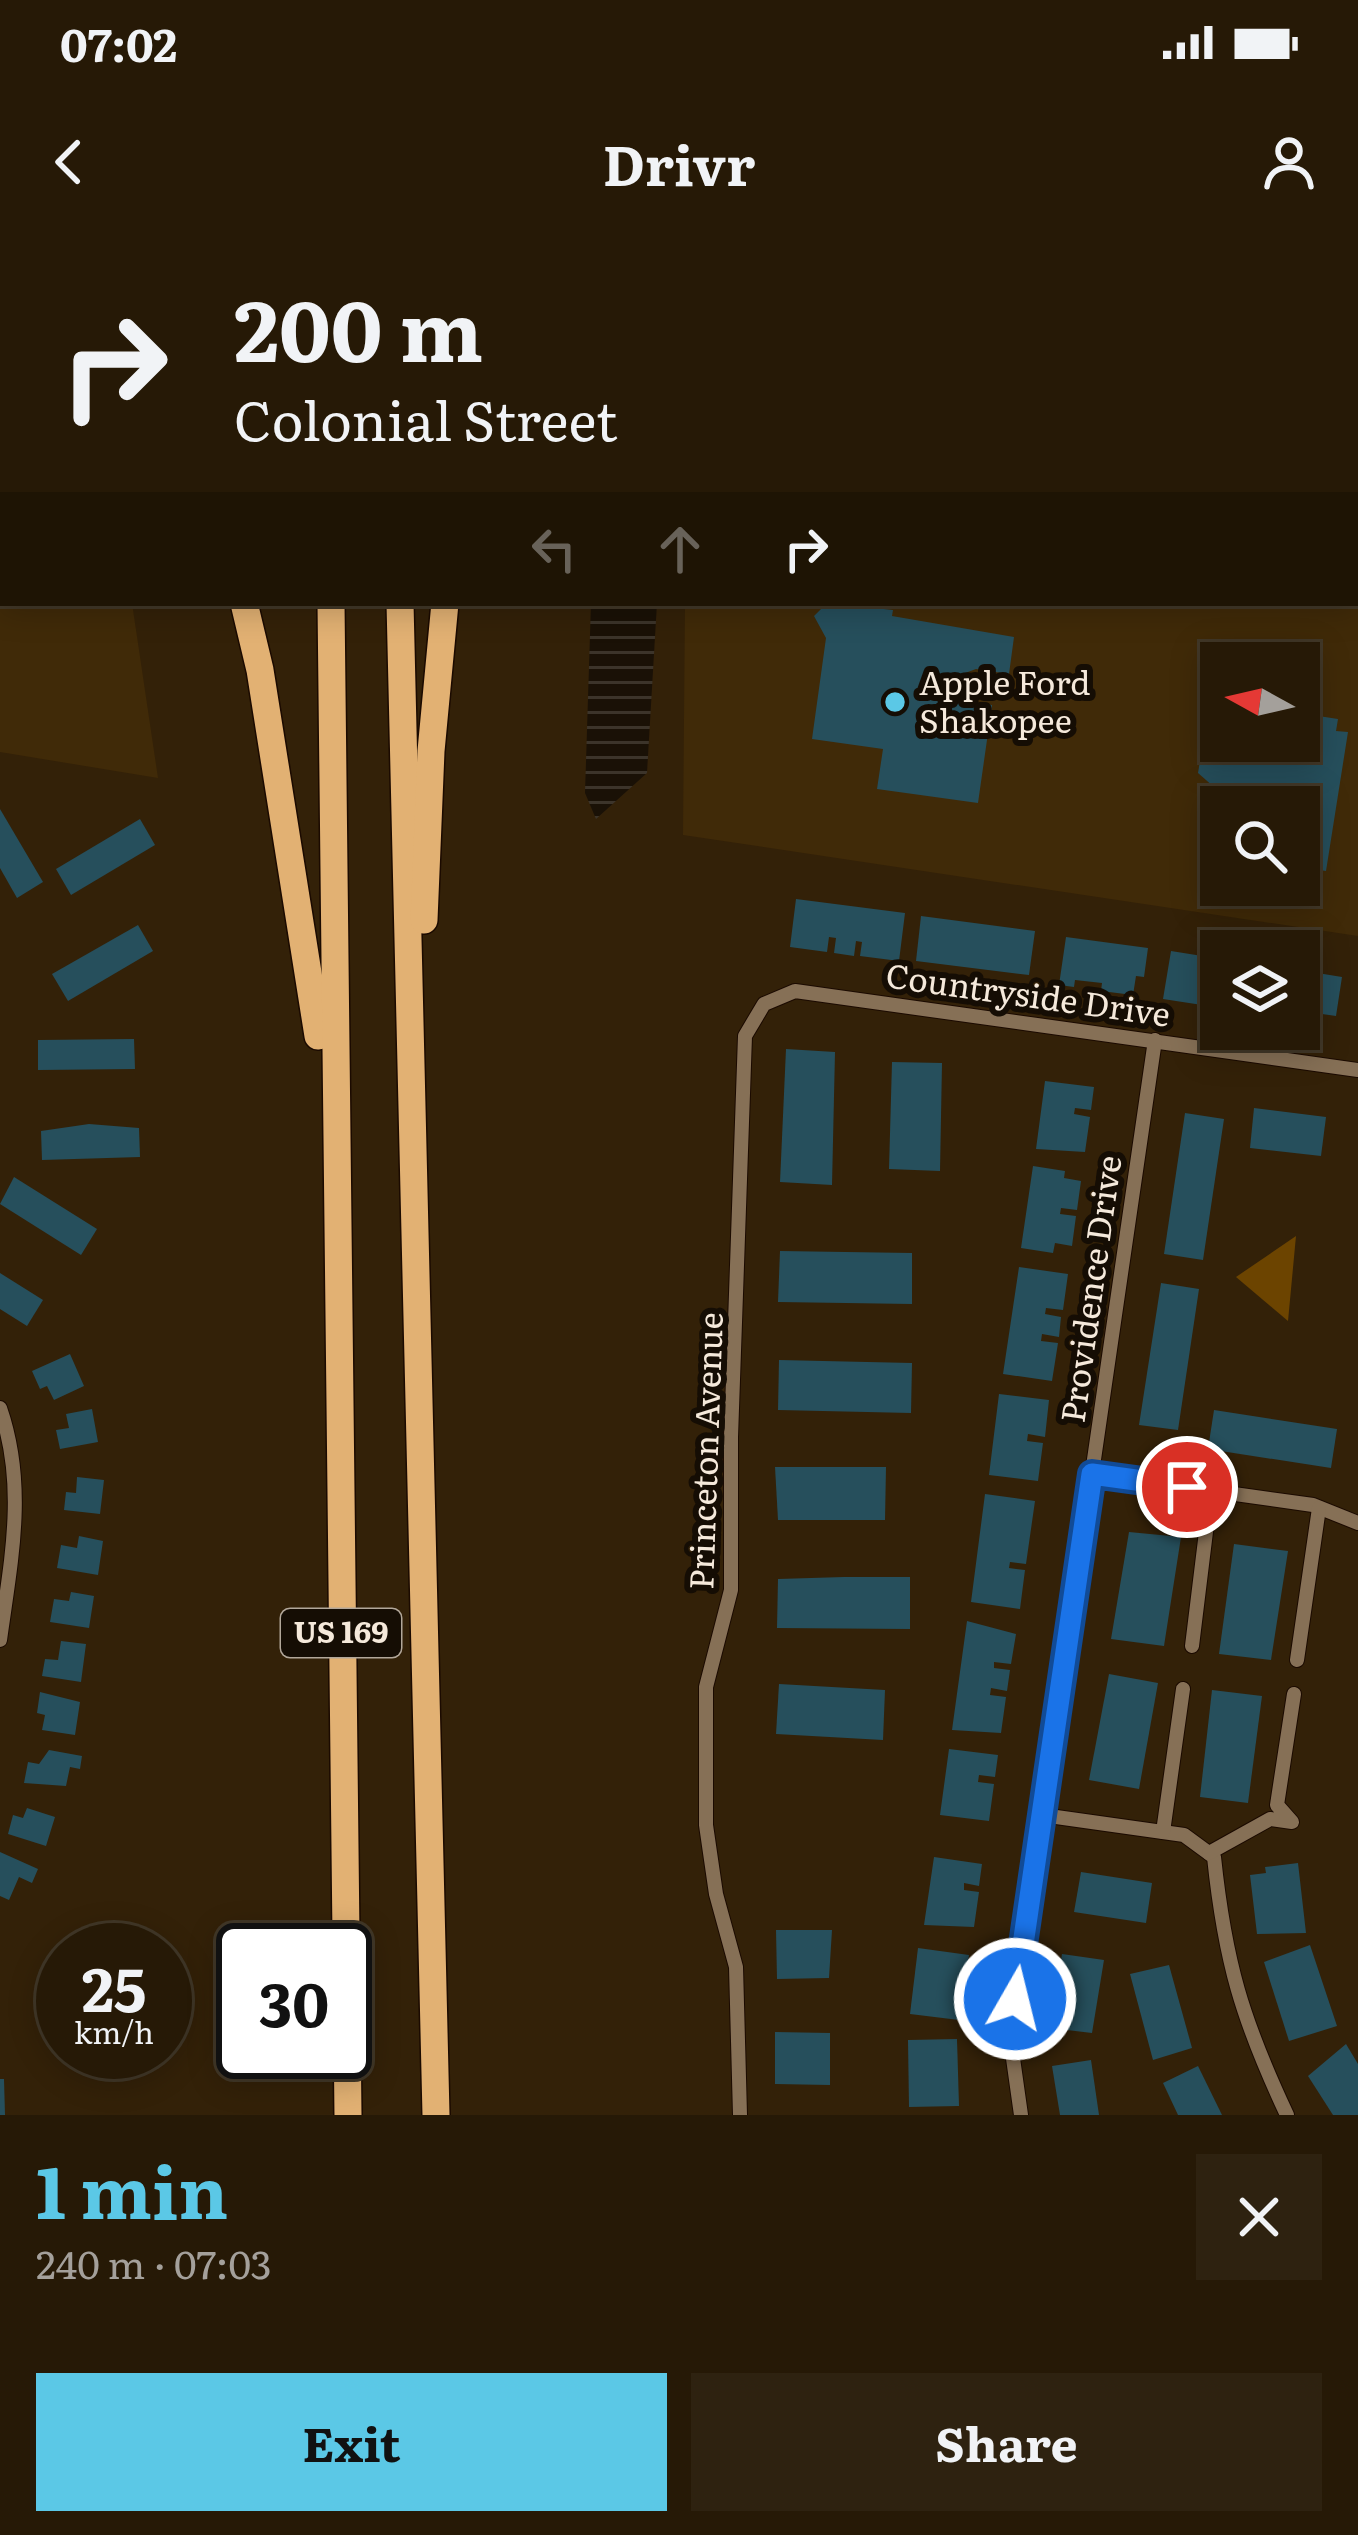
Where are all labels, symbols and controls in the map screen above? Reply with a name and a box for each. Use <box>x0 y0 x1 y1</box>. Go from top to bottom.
text: 07:02 <box>60 9 177 76</box>
text: Drivr <box>603 122 755 203</box>
icon: back <box>36 129 102 195</box>
icon: person <box>1256 129 1322 195</box>
text: 200 m <box>234 263 483 388</box>
icon: right <box>36 288 192 444</box>
text: Colonial Street <box>234 377 617 458</box>
icon: left <box>521 516 587 582</box>
icon: ahead <box>647 516 713 582</box>
icon: right <box>773 516 839 582</box>
north arrow <box>1200 642 1320 762</box>
map controls <box>1200 642 1320 1050</box>
place label: Apple Ford Shakopee <box>919 656 1090 743</box>
marker: Apple Ford Shakopee <box>882 689 908 715</box>
button: search <box>1200 786 1320 906</box>
button: layers <box>1200 930 1320 1050</box>
street label: Countryside Drive <box>883 948 1174 1037</box>
street label: Providence Drive <box>1046 1152 1132 1426</box>
street label: Princeton Avenue <box>674 1311 733 1590</box>
pin <box>1136 1436 1238 1538</box>
icon: arrive <box>1154 1454 1220 1520</box>
road number: US 169 <box>281 1609 401 1657</box>
speed limit sign: 30 <box>216 1923 372 2079</box>
position arrow <box>952 1936 1078 2062</box>
text: 25 <box>82 1941 146 2030</box>
text: km/h <box>74 2009 154 2053</box>
text: 1 min <box>36 2134 228 2241</box>
button: close <box>1196 2154 1322 2280</box>
text: 240 m · 07:03 <box>36 2233 272 2291</box>
button: Exit <box>36 2373 667 2511</box>
button: Share <box>691 2373 1322 2511</box>

